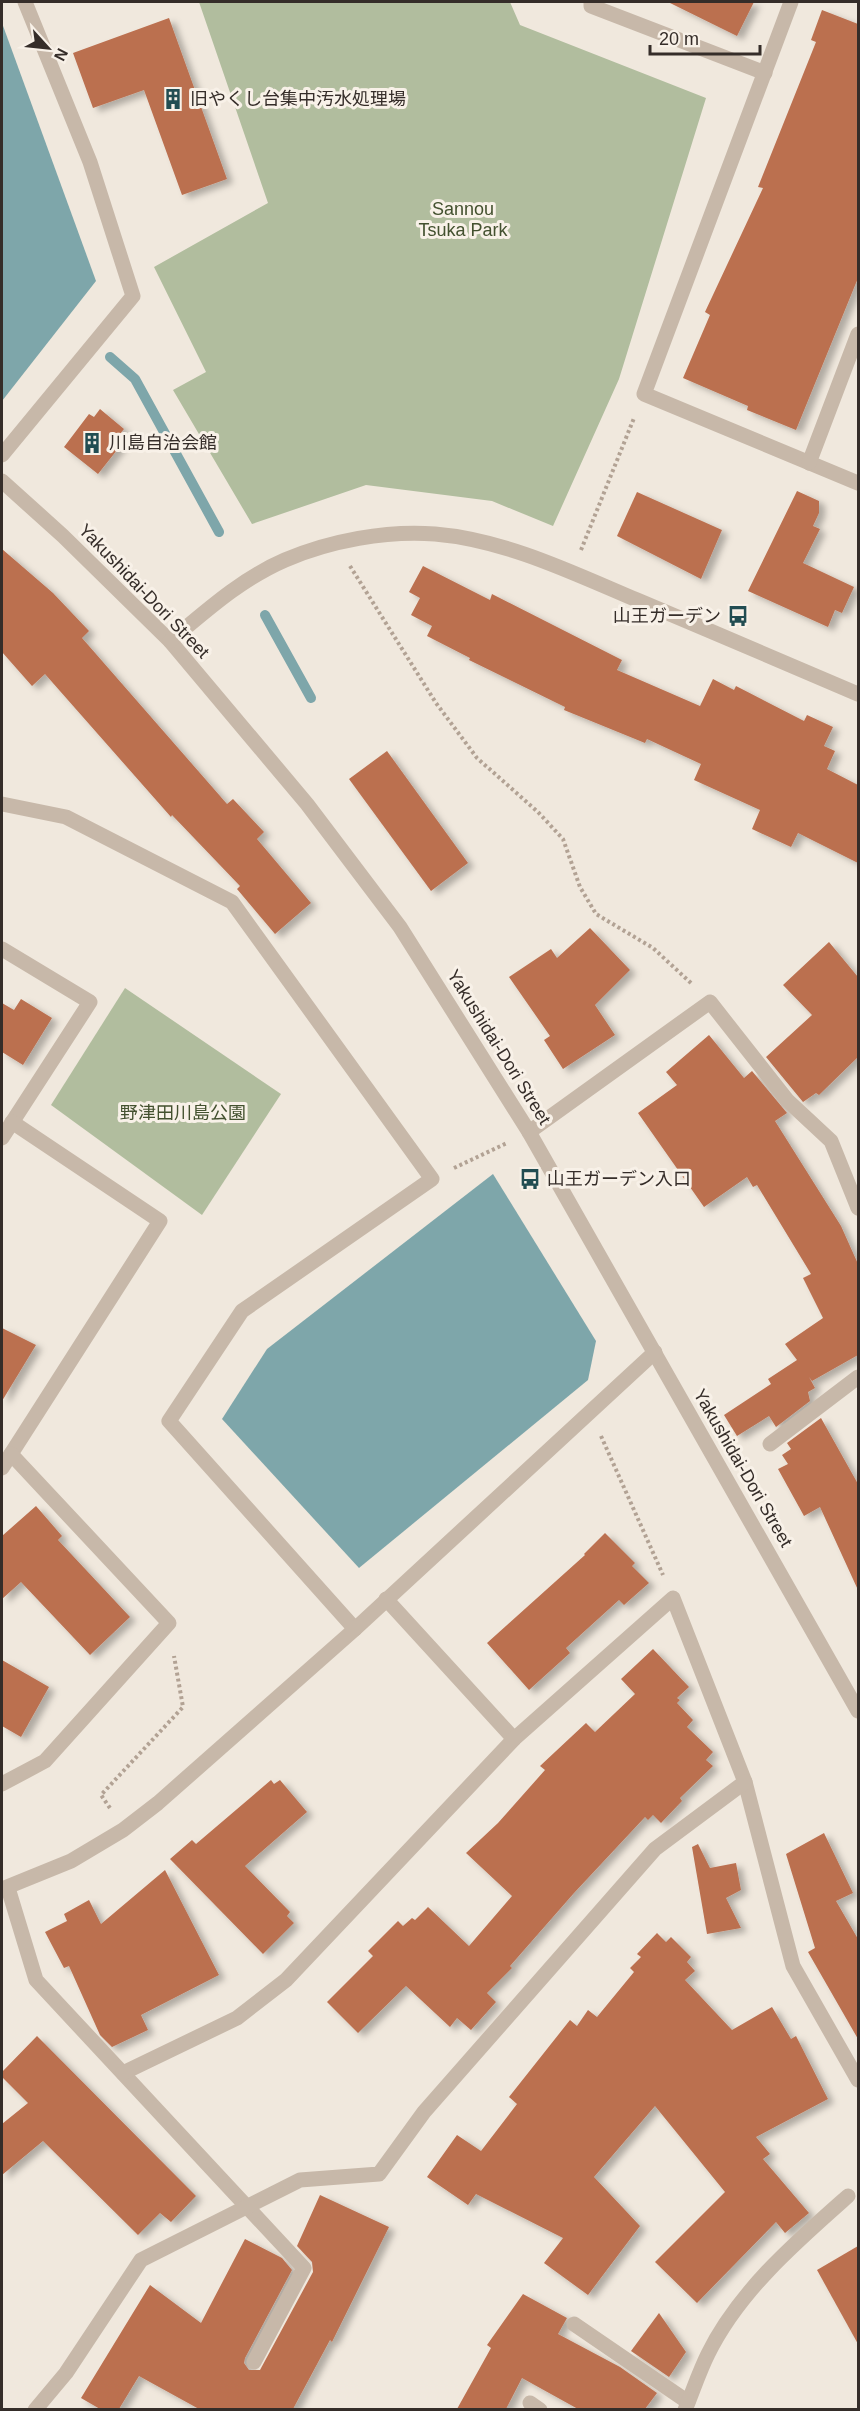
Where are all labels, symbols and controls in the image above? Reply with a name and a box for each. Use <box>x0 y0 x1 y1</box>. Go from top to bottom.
north arrow <box>18 18 78 78</box>
scale bar <box>650 18 760 56</box>
text: 20 m <box>659 29 699 49</box>
text: N <box>51 46 71 64</box>
building icon: 旧やくし台集中汚水処理場 <box>161 87 185 111</box>
place label: 旧やくし台集中汚水処理場 <box>190 89 406 109</box>
park label: Sannou Tsuka Park <box>418 199 509 240</box>
building icon: 川島自治会館 <box>80 431 104 455</box>
place label: 川島自治会館 <box>109 433 217 453</box>
street label: Yakushidai-Dori Street <box>75 520 213 662</box>
bus stop icon: 山王ガーデン <box>726 604 750 628</box>
place label: 山王ガーデン <box>613 606 721 626</box>
street label: Yakushidai-Dori Street <box>443 966 555 1128</box>
park label: 野津田川島公園 <box>120 1103 246 1123</box>
bus stop icon: 山王ガーデン入口 <box>518 1167 542 1191</box>
place label: 山王ガーデン入口 <box>547 1169 691 1189</box>
street label: Yakushidai-Dori Street <box>690 1386 796 1550</box>

